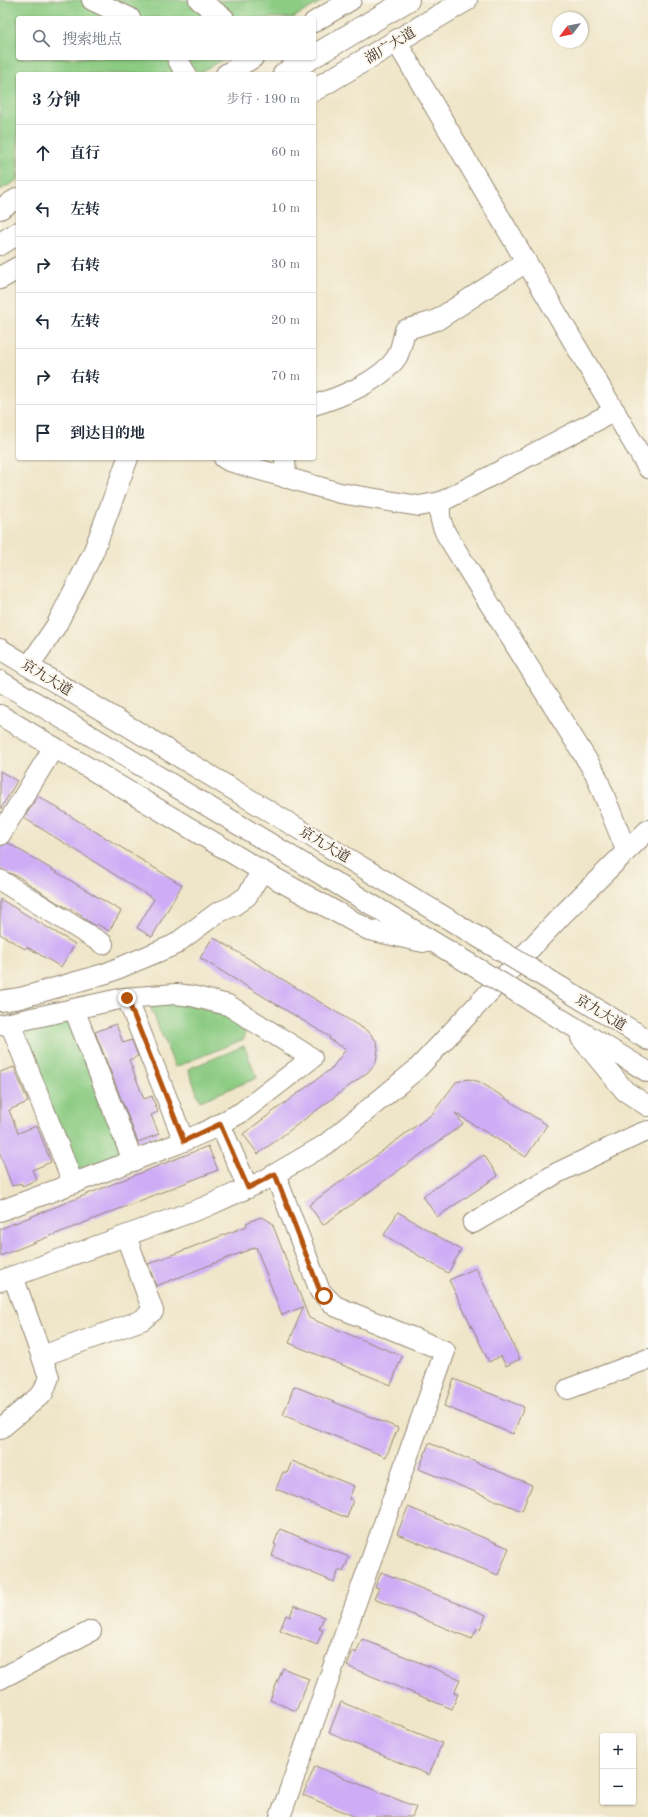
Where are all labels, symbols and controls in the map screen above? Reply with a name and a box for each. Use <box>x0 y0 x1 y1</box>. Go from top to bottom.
north arrow <box>552 12 588 48</box>
search box <box>16 16 316 60</box>
street label: 湖广大道 <box>362 25 418 66</box>
icon: search <box>30 27 52 49</box>
text: 搜索地点 <box>62 33 122 48</box>
text: 3 分钟 <box>32 92 81 109</box>
text: 步行 · 190 m <box>226 93 300 106</box>
icon: ahead <box>32 142 54 164</box>
text: 60 m <box>271 146 300 159</box>
text: 直行 <box>70 147 100 162</box>
icon: left <box>32 198 54 220</box>
text: 10 m <box>271 202 300 215</box>
text: 左转 <box>70 203 100 218</box>
icon: right <box>32 254 54 276</box>
text: 30 m <box>271 258 300 271</box>
text: 右转 <box>70 259 100 274</box>
icon: left <box>32 310 54 332</box>
text: 20 m <box>271 314 300 327</box>
text: 左转 <box>70 315 100 330</box>
icon: right <box>32 366 54 388</box>
text: 70 m <box>271 370 300 383</box>
text: 右转 <box>70 371 100 386</box>
icon: arrive <box>32 422 54 444</box>
text: 到达目的地 <box>70 427 145 442</box>
street label: 京九大道 <box>19 657 75 698</box>
street label: 京九大道 <box>297 824 353 865</box>
route end <box>118 989 136 1007</box>
street label: 京九大道 <box>573 992 629 1033</box>
route start <box>315 1287 333 1305</box>
map controls <box>600 1733 636 1805</box>
button: + <box>600 1733 636 1769</box>
button: − <box>600 1769 636 1805</box>

